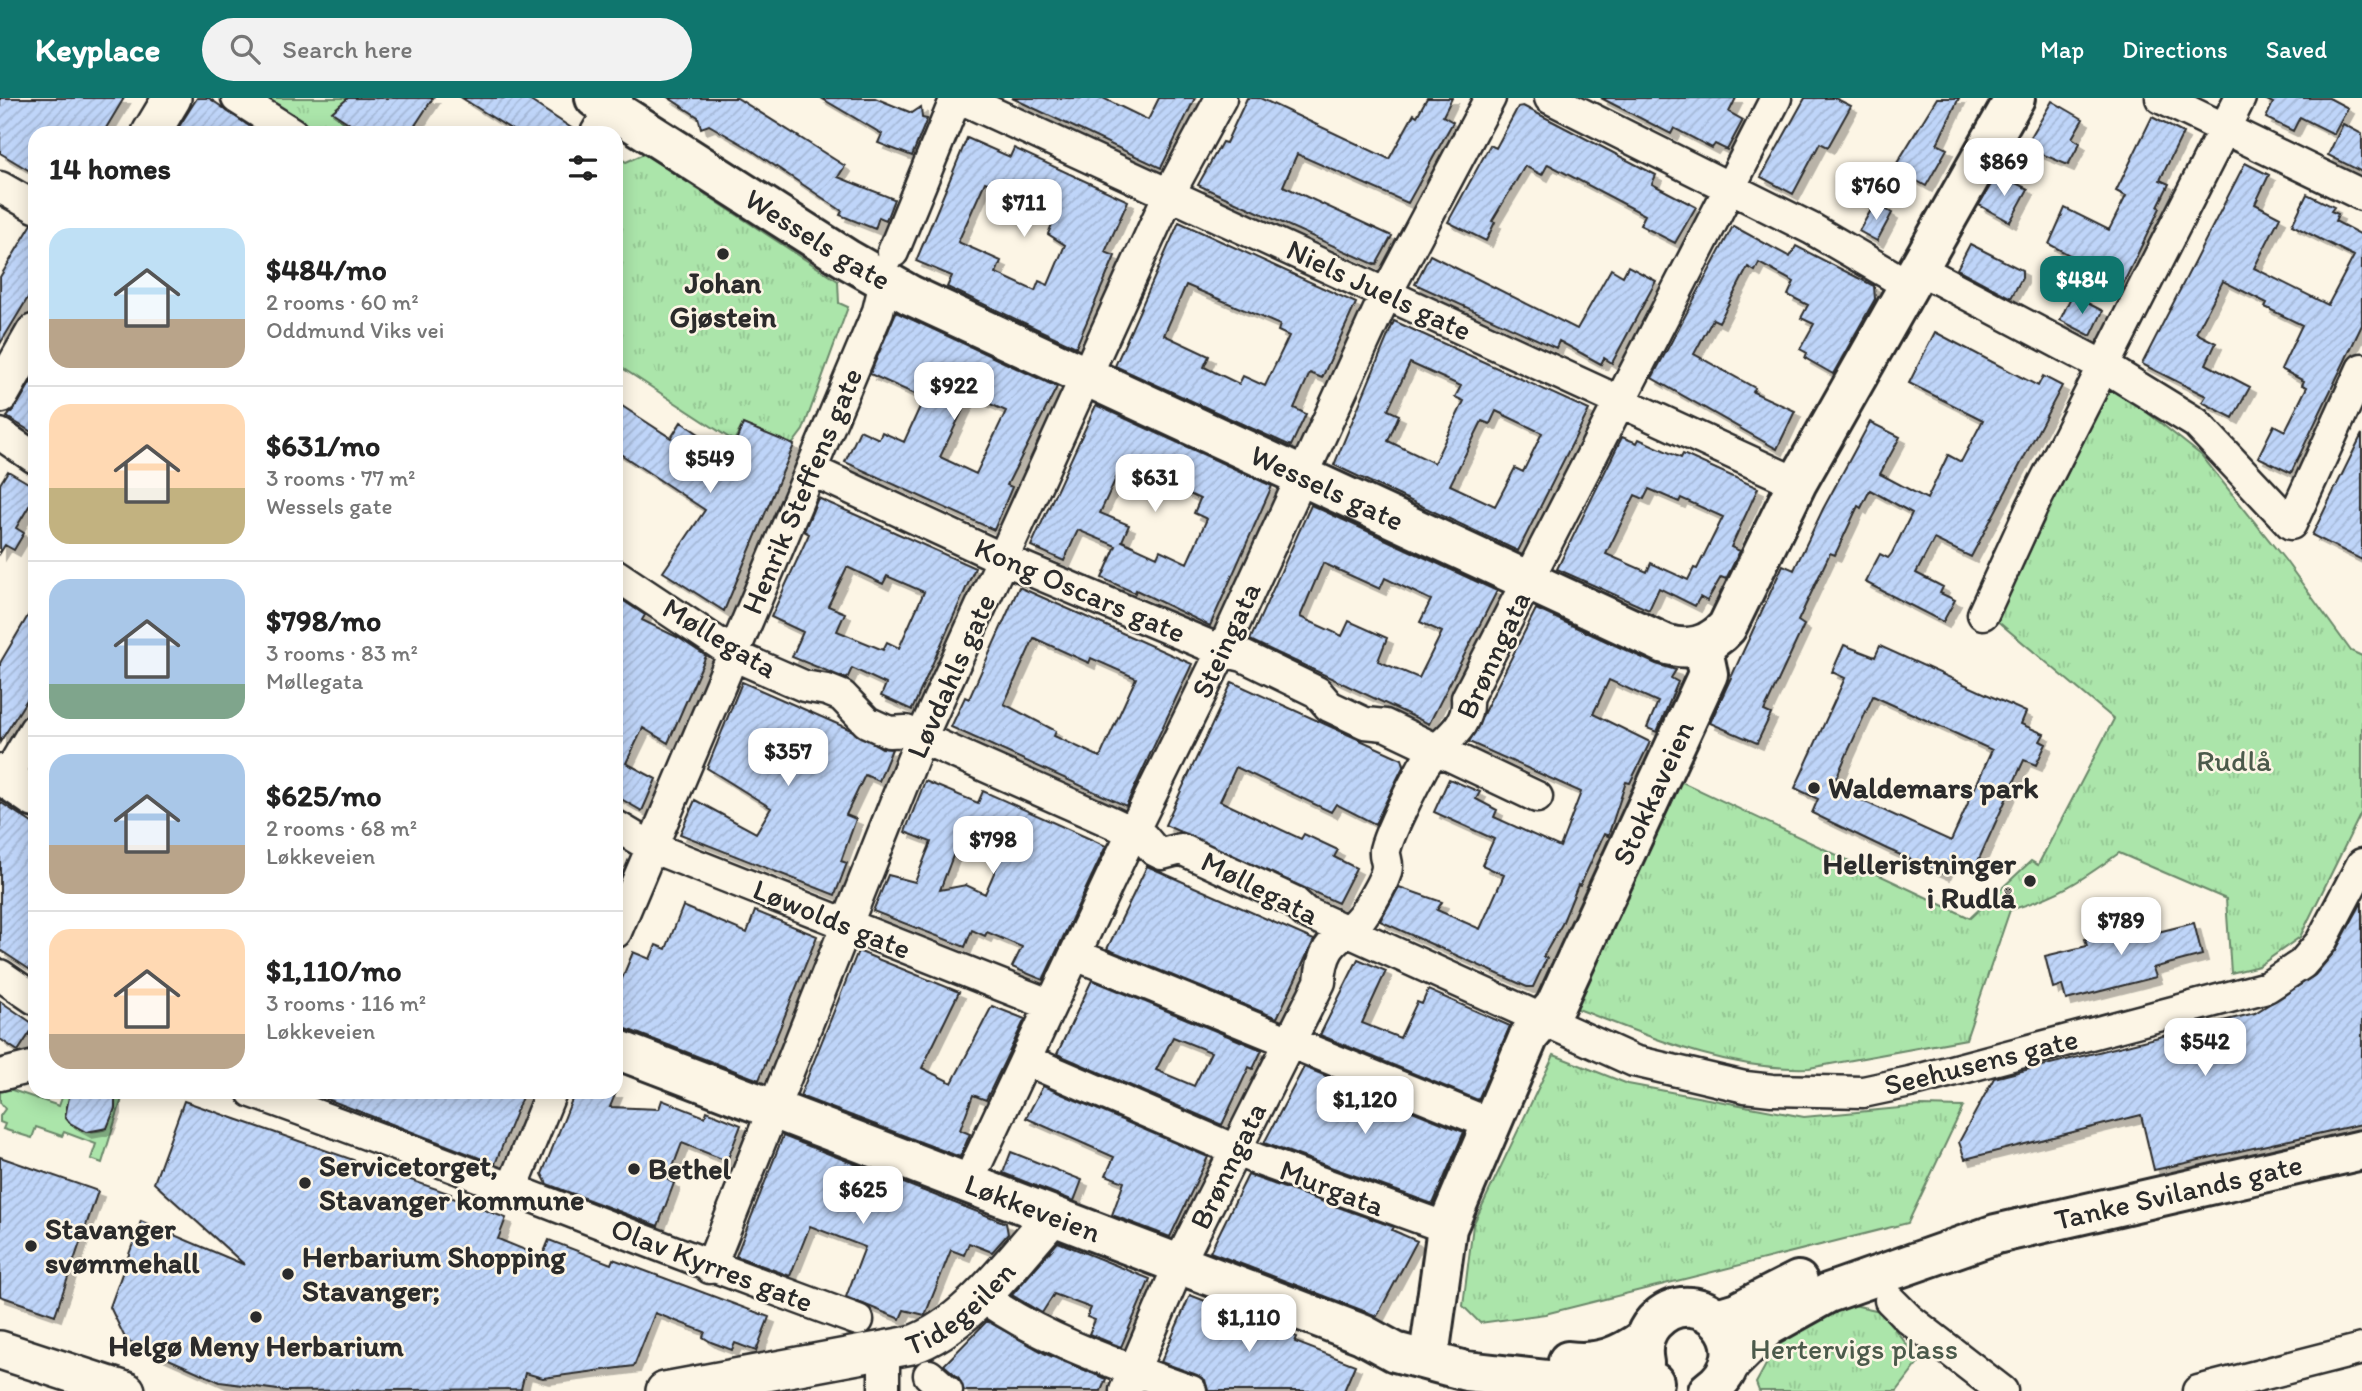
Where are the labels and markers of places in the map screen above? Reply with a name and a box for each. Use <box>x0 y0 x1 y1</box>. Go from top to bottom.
pin: $869 <box>1963 139 2045 198</box>
pin: $760 <box>1835 162 1917 222</box>
pin: $711 <box>983 180 1065 239</box>
marker: Johan Gjøstein <box>715 246 731 262</box>
pin: $484 <box>2041 256 2123 316</box>
place label: Johan Gjøstein <box>669 264 777 335</box>
pin: $922 <box>913 362 995 422</box>
pin: $549 <box>669 436 751 495</box>
pin: $631 <box>1114 454 1196 514</box>
pin: $357 <box>747 728 829 788</box>
place label: Waldemars park <box>1828 769 2039 806</box>
marker: Waldemars park <box>1806 780 1822 796</box>
pin: $798 <box>952 816 1034 876</box>
place label: Helleristninger i Rudlå <box>1823 845 2017 916</box>
marker: Helleristninger i Rudlå <box>2022 873 2038 889</box>
pin: $789 <box>2080 898 2162 957</box>
pin: $542 <box>2164 1018 2246 1078</box>
pin: $1,120 <box>1308 1076 1422 1136</box>
place label: Servicetorget, Stavanger kommune <box>319 1147 584 1218</box>
place label: Bethel <box>648 1150 732 1187</box>
marker: Bethel <box>626 1161 642 1177</box>
pin: $625 <box>822 1166 904 1226</box>
marker: Servicetorget, Stavanger kommune <box>297 1175 313 1191</box>
place label: Stavanger svømmehall <box>45 1210 200 1281</box>
marker: Stavanger svømmehall <box>23 1238 39 1254</box>
place label: Herbarium Shopping Stavanger; <box>302 1238 566 1309</box>
marker: Herbarium Shopping Stavanger; <box>280 1266 296 1282</box>
pin: $1,110 <box>1192 1294 1306 1354</box>
marker: Helgø Meny Herbarium <box>248 1309 264 1325</box>
place label: Helgø Meny Herbarium <box>108 1327 405 1364</box>

